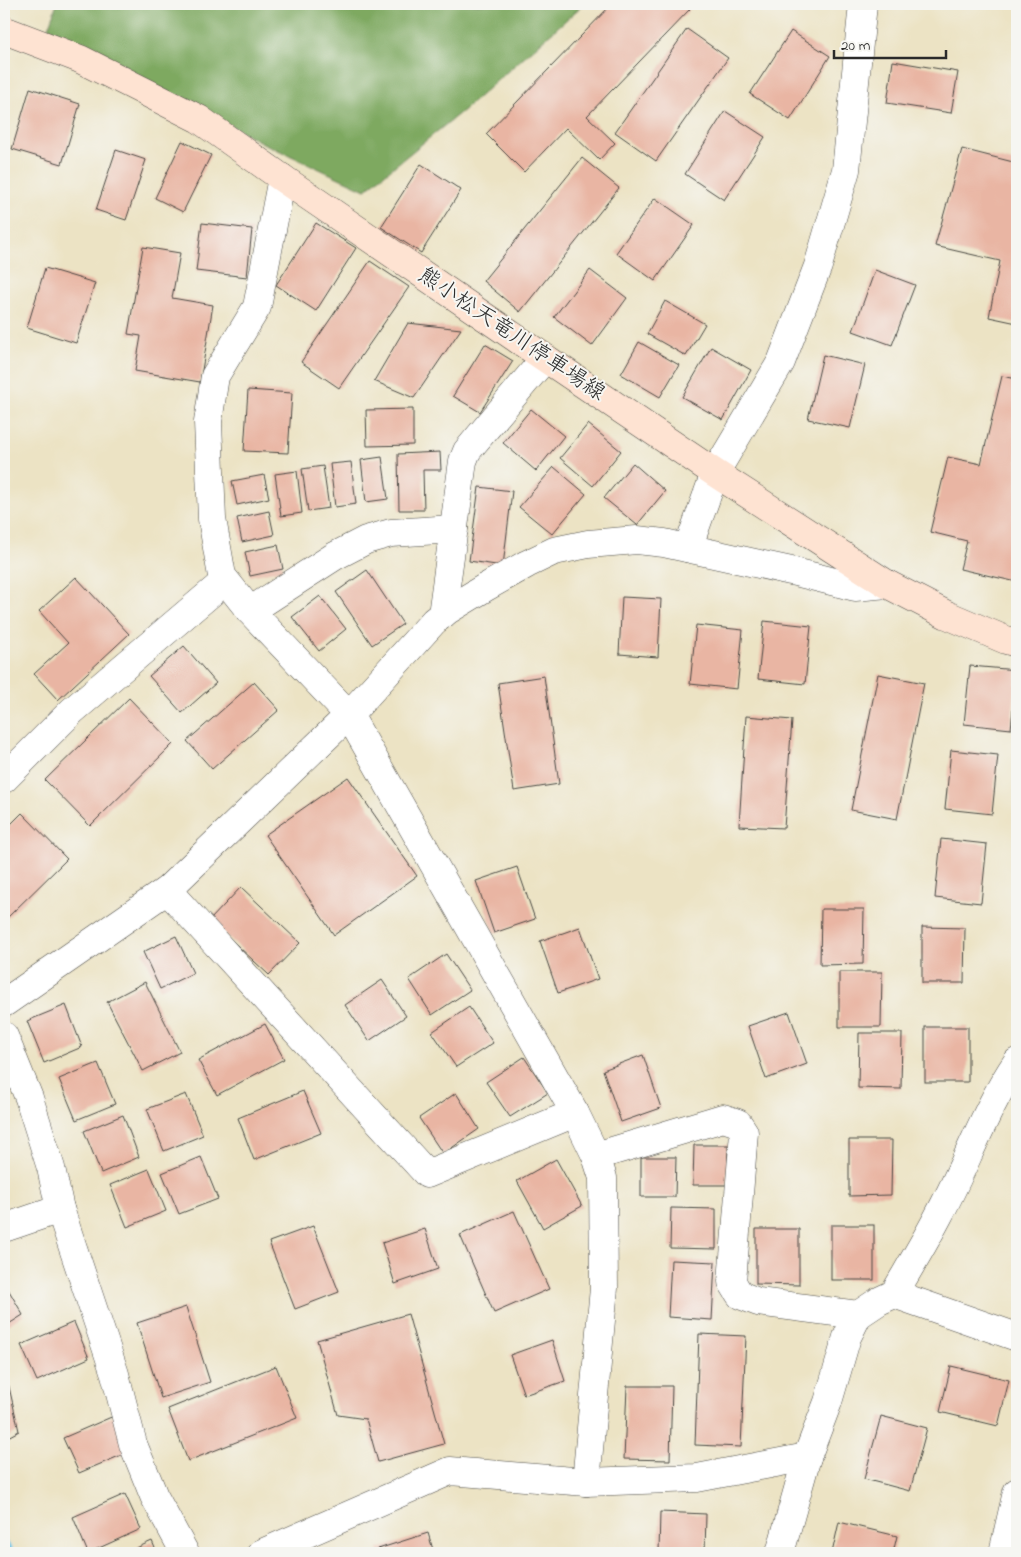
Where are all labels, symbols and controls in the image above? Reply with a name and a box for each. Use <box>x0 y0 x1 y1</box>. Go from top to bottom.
scale bar <box>834 28 946 60</box>
text: 20 m <box>841 35 871 57</box>
street label: 熊小松天竜川停車場線 <box>411 260 611 410</box>

